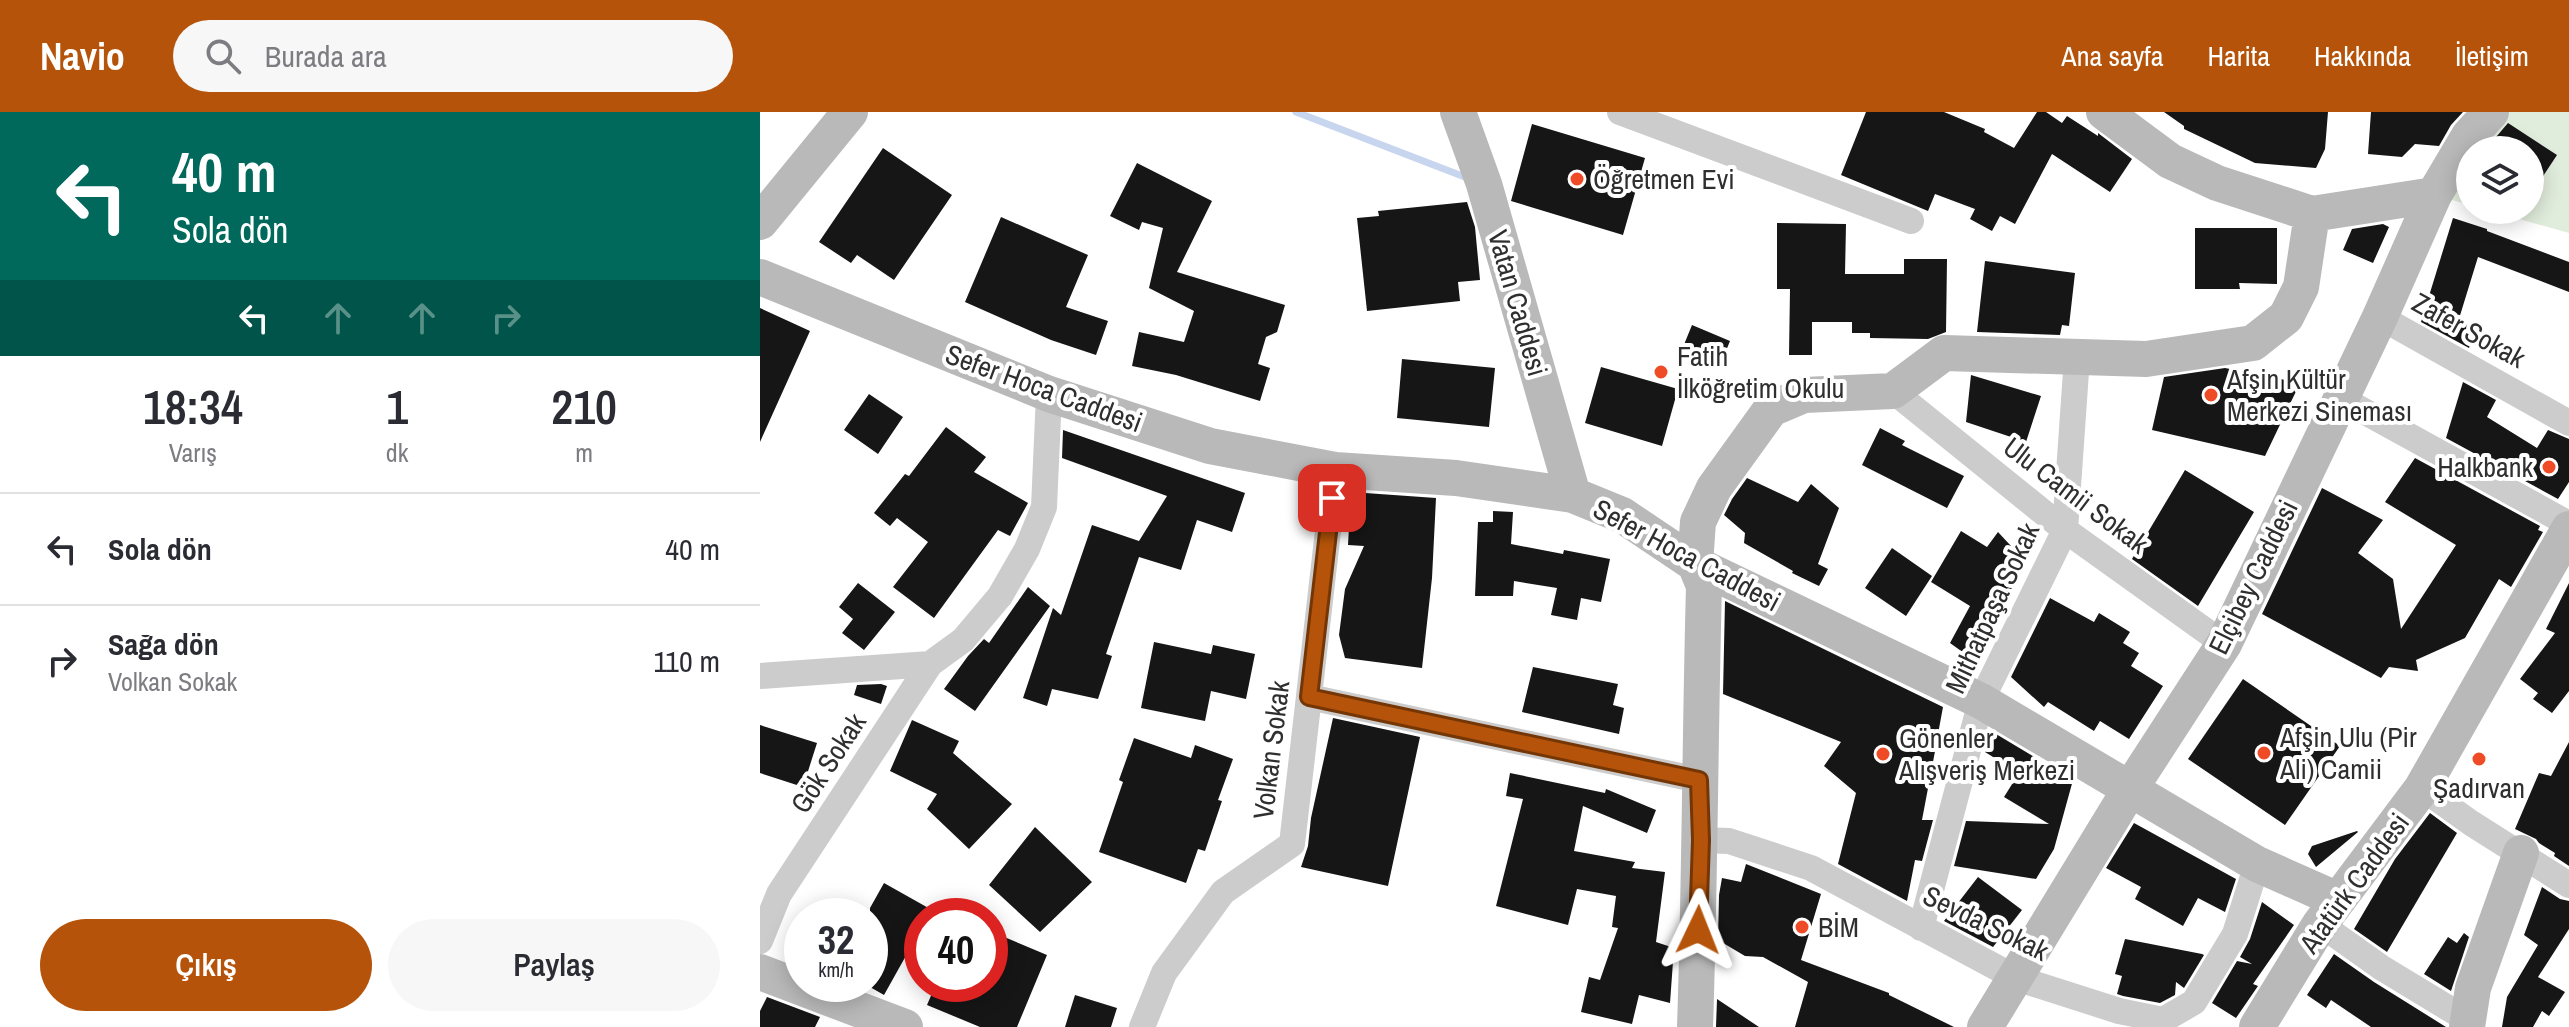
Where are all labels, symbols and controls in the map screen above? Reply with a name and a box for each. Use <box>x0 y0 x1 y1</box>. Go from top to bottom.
search box <box>173 20 733 92</box>
text: Navio <box>40 31 125 82</box>
icon: search <box>201 34 245 78</box>
text: Burada ara <box>265 36 387 76</box>
text: Ana sayfa <box>2061 37 2163 75</box>
text: Harita <box>2207 37 2270 75</box>
text: Hakkında <box>2314 37 2411 75</box>
text: İletişim <box>2455 37 2529 75</box>
text: 40 m <box>172 134 277 209</box>
map controls <box>2456 136 2544 224</box>
button: layers <box>2456 136 2544 224</box>
icon: left <box>40 144 144 248</box>
place label: Öğretmen Evi <box>1593 160 1735 198</box>
marker: Öğretmen Evi <box>1568 170 1586 188</box>
text: Sola dön <box>172 206 289 254</box>
street label: Vatan Caddesi <box>1479 226 1557 380</box>
street label: Zafer Sokak <box>2406 283 2533 377</box>
icon: left <box>232 296 276 340</box>
icon: ahead <box>316 296 360 340</box>
icon: ahead <box>400 296 444 340</box>
icon: right <box>484 296 528 340</box>
street label: Sefer Hoca Caddesi <box>940 335 1148 441</box>
place label: Fatih İlköğretim Okulu <box>1677 337 1844 407</box>
place label: Afşin Kültür Merkezi Sineması <box>2226 360 2412 430</box>
marker: Fatih İlköğretim Okulu <box>1652 363 1670 381</box>
text: 18:34 <box>143 374 243 439</box>
text: 1 <box>386 374 408 439</box>
text: 210 <box>551 374 617 439</box>
marker: Afşin Kültür Merkezi Sineması <box>2202 386 2220 404</box>
street label: Ulu Camii Sokak <box>1996 428 2157 562</box>
text: Varış <box>169 435 217 470</box>
text: dk <box>386 435 408 470</box>
text: m <box>575 435 593 470</box>
place label: Halkbank <box>2437 448 2534 486</box>
marker: Halkbank <box>2540 458 2558 476</box>
pin <box>1298 464 1366 532</box>
icon: arrive <box>1310 476 1354 520</box>
street label: Sefer Hoca Caddesi <box>1587 490 1787 620</box>
street label: Elçibey Caddesi <box>2199 494 2307 660</box>
street label: Mithatpaşa Sokak <box>1936 516 2048 699</box>
icon: left <box>40 527 84 571</box>
text: Sola dön <box>108 529 212 569</box>
text: 40 m <box>665 529 720 569</box>
text: Sağa dön <box>108 624 219 664</box>
icon: right <box>40 639 84 683</box>
text: 110 m <box>653 641 720 681</box>
text: Volkan Sokak <box>108 664 237 699</box>
street label: Volkan Sokak <box>1244 678 1298 821</box>
street label: Gök Sokak <box>781 705 875 820</box>
place label: Afşin Ulu (Pir Ali) Camii <box>2279 718 2417 788</box>
place label: Gönenler Alışveriş Merkezi <box>1898 719 2075 789</box>
marker: Afşin Ulu (Pir Ali) Camii <box>2255 744 2273 762</box>
marker: Gönenler Alışveriş Merkezi <box>1874 745 1892 763</box>
marker: Şadırvan <box>2470 750 2488 768</box>
place label: Şadırvan <box>2433 769 2525 807</box>
street label: Atatürk Caddesi <box>2290 805 2418 962</box>
street label: Sevda Sokak <box>1917 876 2056 970</box>
position arrow <box>1656 888 1740 972</box>
speed limit sign: 40 <box>904 898 1008 1002</box>
place label: BİM <box>1818 908 1859 946</box>
text: 32 <box>818 913 854 966</box>
marker: BİM <box>1793 918 1811 936</box>
button: Çıkış <box>40 919 372 1011</box>
button: Paylaş <box>388 919 720 1011</box>
text: km/h <box>818 956 854 983</box>

